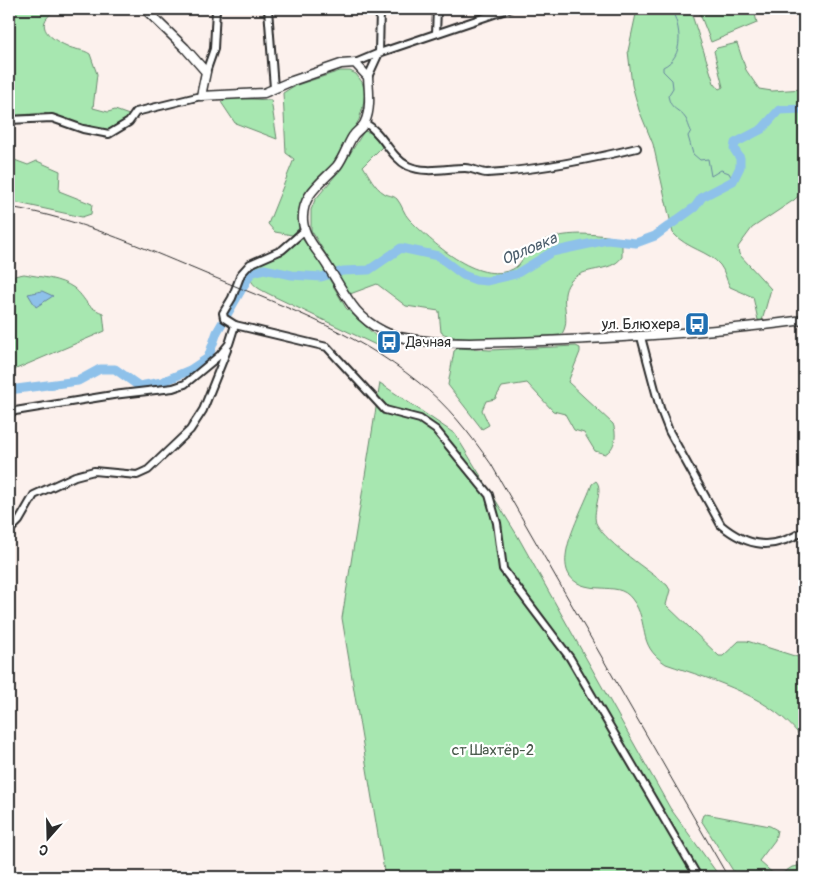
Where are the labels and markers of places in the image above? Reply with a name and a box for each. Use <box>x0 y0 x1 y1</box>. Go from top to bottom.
bus stop icon: ул. Блюхера <box>684 311 710 337</box>
place label: ул. Блюхера <box>601 315 680 334</box>
bus stop icon: Дачная <box>376 329 402 355</box>
place label: Дачная <box>405 333 451 352</box>

